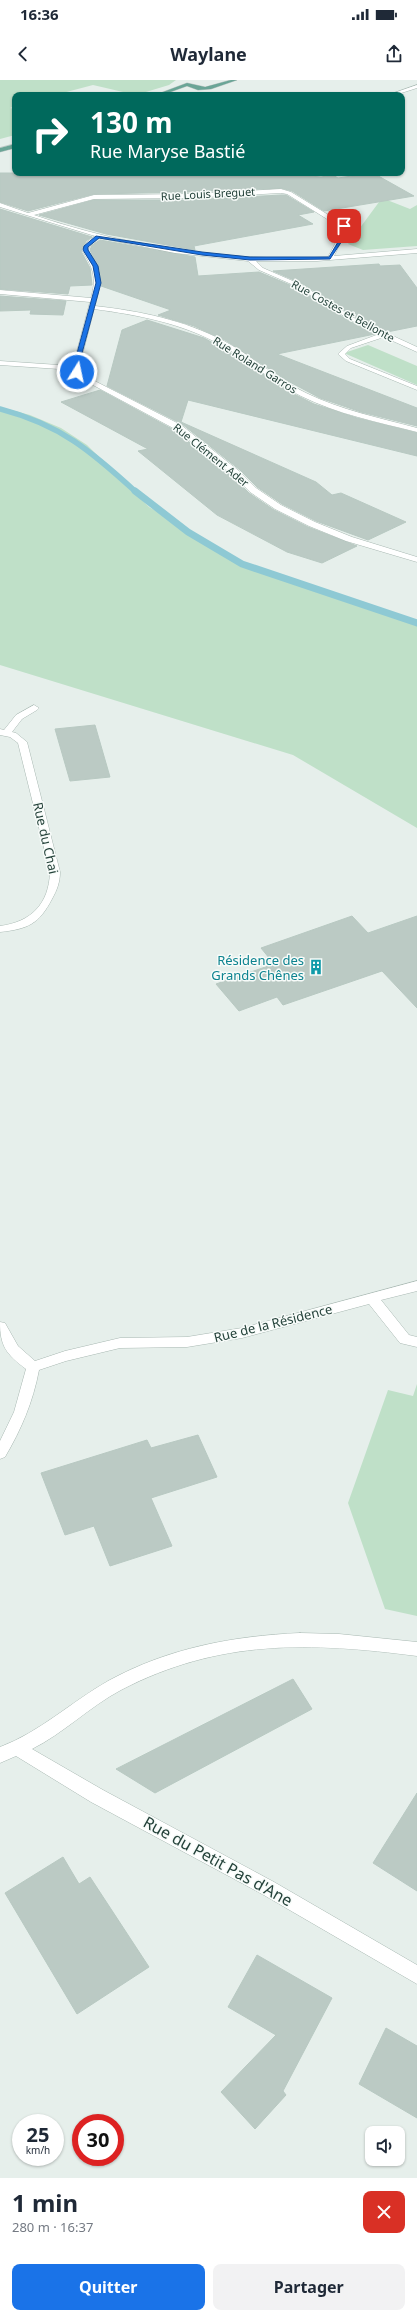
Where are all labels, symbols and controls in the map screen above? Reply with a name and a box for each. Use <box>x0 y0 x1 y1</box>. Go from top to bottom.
text: 16:36 <box>20 4 59 24</box>
text: Waylane <box>170 42 247 66</box>
icon: back <box>12 43 34 65</box>
icon: share <box>383 43 405 65</box>
text: 130 m <box>90 103 173 141</box>
icon: right <box>24 108 76 160</box>
text: Rue Maryse Bastié <box>90 139 245 163</box>
street label: Rue Louis Breguet <box>160 184 255 203</box>
pin <box>327 209 361 243</box>
icon: arrive <box>333 215 355 237</box>
street label: Rue Costes et Bellonte <box>289 276 397 345</box>
street label: Rue Roland Garros <box>210 333 300 397</box>
position arrow <box>56 351 98 393</box>
street label: Rue Clément Ader <box>170 419 253 490</box>
street label: Rue du Chai <box>29 800 63 876</box>
place label: Résidence des Grands Chênes <box>211 951 304 984</box>
building icon: Résidence des Grands Chênes <box>307 958 325 976</box>
street label: Rue de la Résidence <box>212 1300 334 1346</box>
street label: Rue du Petit Pas d'Ane <box>139 1811 297 1911</box>
speed limit sign: 30 <box>72 2114 124 2166</box>
text: 25 <box>27 2121 49 2148</box>
map controls <box>365 2126 405 2166</box>
button: sound <box>365 2126 405 2166</box>
text: km/h <box>26 2143 50 2157</box>
text: 1 min <box>12 2186 78 2219</box>
button: close <box>363 2191 405 2233</box>
text: 280 m · 16:37 <box>12 2218 93 2236</box>
button: Quitter <box>12 2264 205 2310</box>
button: Partager <box>213 2264 405 2310</box>

